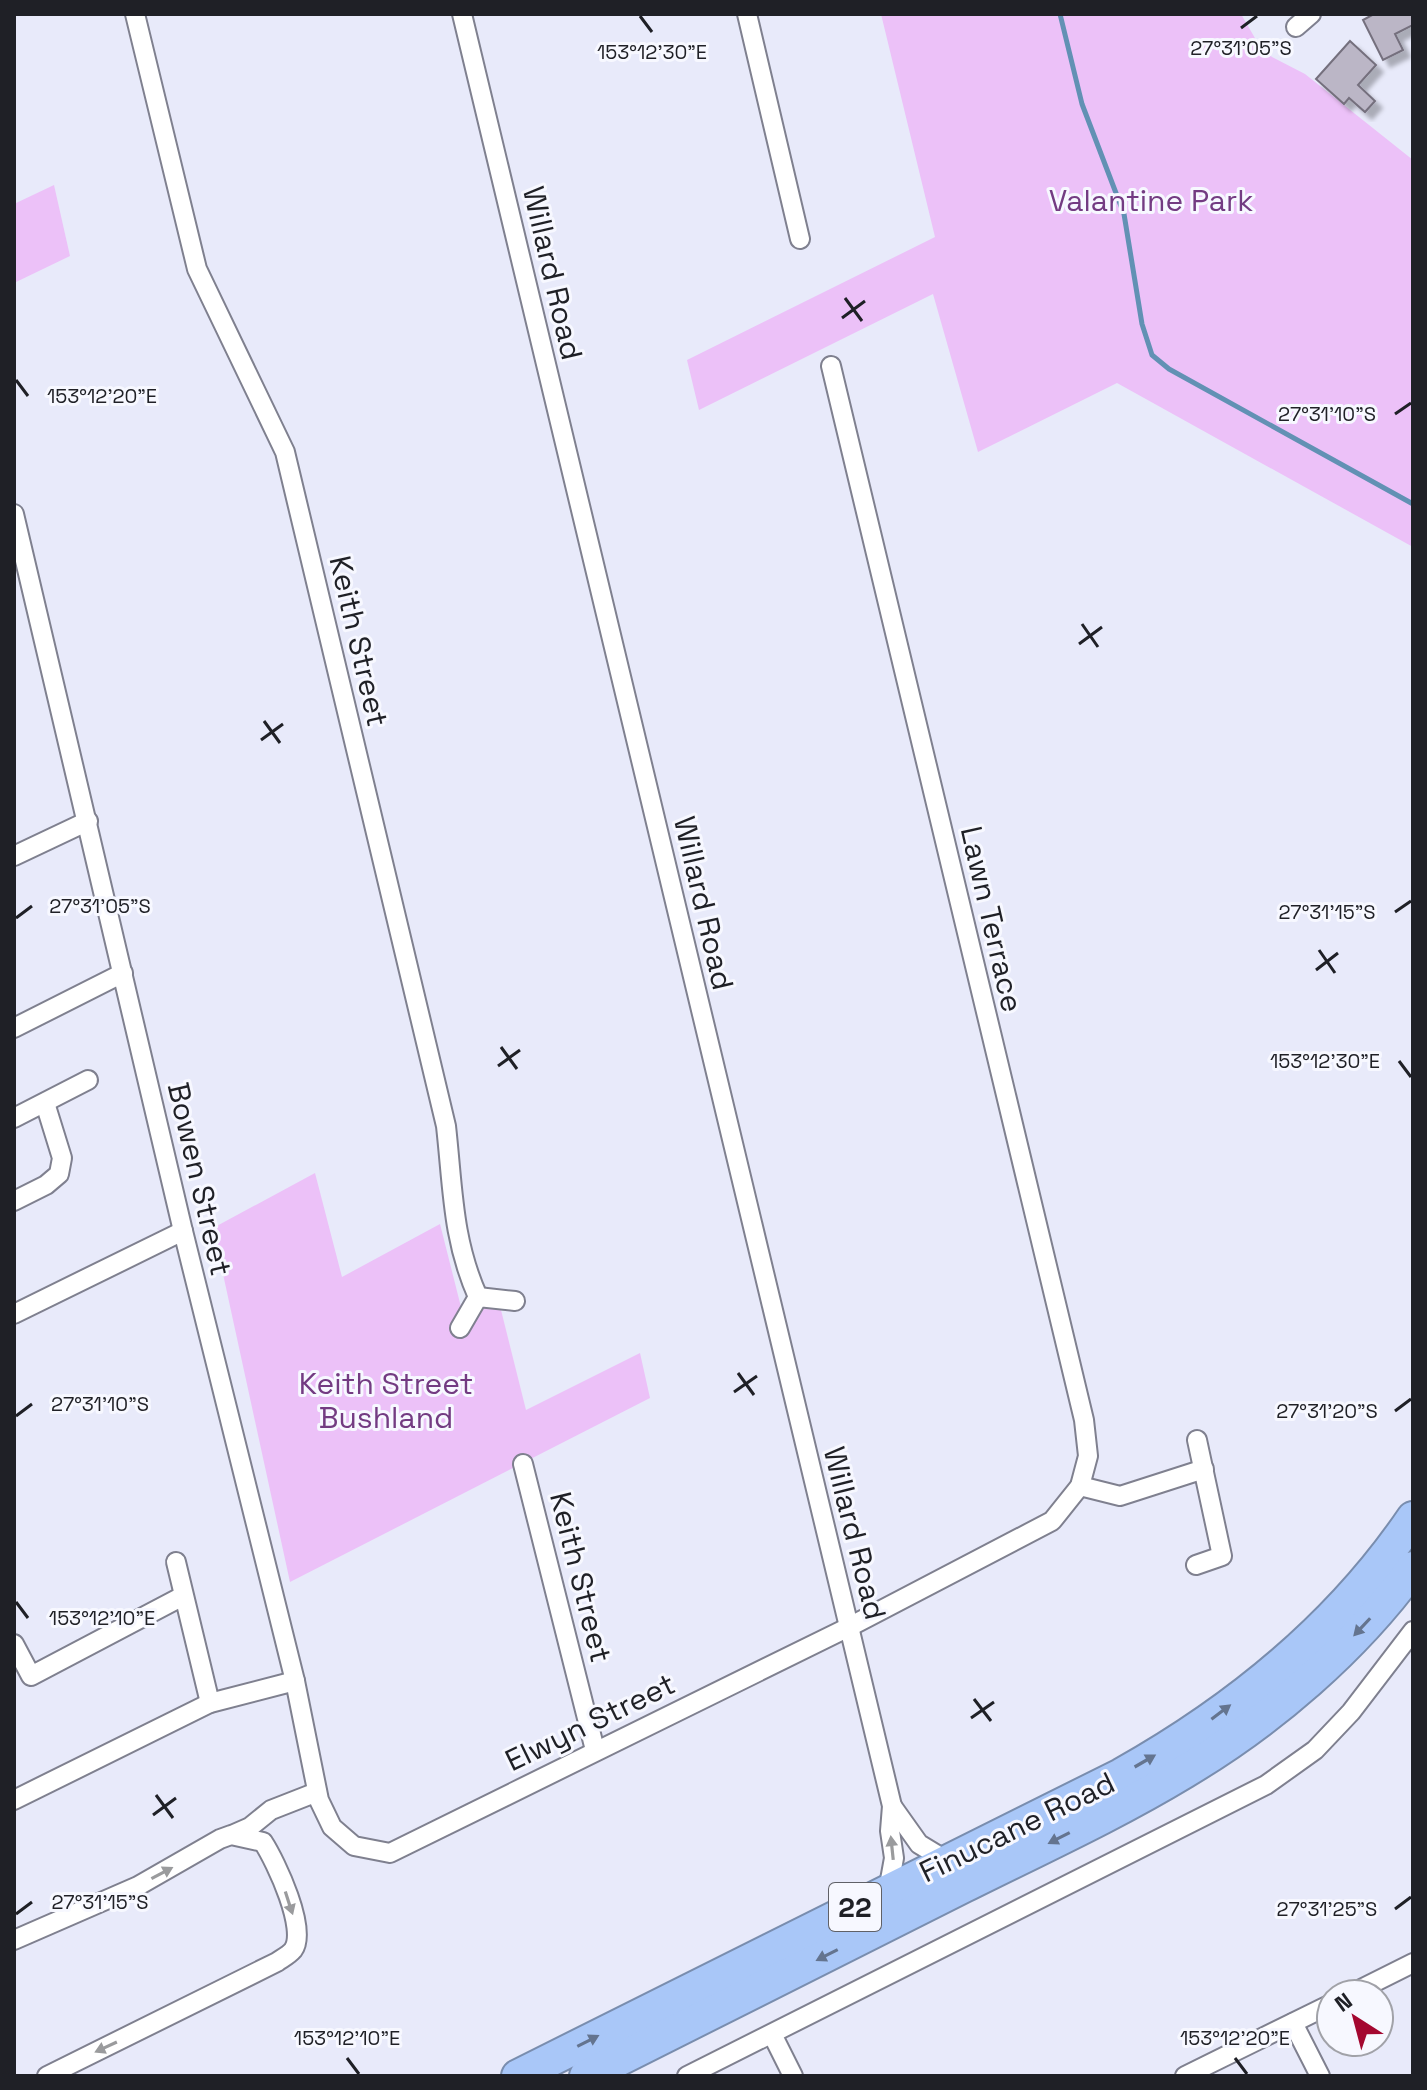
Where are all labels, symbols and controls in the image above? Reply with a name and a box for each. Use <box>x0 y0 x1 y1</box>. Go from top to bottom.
text: 27°31'05"S <box>1190 35 1292 61</box>
text: 153°12'30"E <box>597 39 707 65</box>
park label: Valantine Park <box>1049 181 1253 220</box>
street label: Willard Road <box>514 182 592 364</box>
text: 153°12'20"E <box>47 383 157 409</box>
text: 27°31'10"S <box>1278 401 1376 427</box>
street label: Keith Street <box>320 552 398 730</box>
street label: Willard Road <box>665 812 743 994</box>
street label: Lawn Terrace <box>952 822 1032 1016</box>
text: 27°31'05"S <box>49 893 151 919</box>
text: 27°31'15"S <box>1278 899 1376 925</box>
text: 153°12'30"E <box>1270 1048 1380 1074</box>
street label: Bowen Street <box>159 1078 241 1280</box>
park label: Keith Street Bushland <box>299 1364 473 1437</box>
text: 27°31'10"S <box>51 1391 149 1417</box>
text: 27°31'20"S <box>1276 1398 1378 1424</box>
street label: Willard Road <box>815 1442 895 1624</box>
street label: Keith Street <box>541 1488 621 1666</box>
text: 153°12'10"E <box>49 1605 155 1631</box>
one-way arrow <box>1354 1618 1372 1637</box>
street label: Elwyn Street <box>499 1664 681 1780</box>
one-way arrow <box>1211 1705 1232 1720</box>
one-way arrow <box>1134 1754 1157 1768</box>
street label: Finucane Road <box>913 1763 1121 1891</box>
one-way arrow <box>1047 1832 1070 1845</box>
one-way arrow <box>886 1836 899 1861</box>
one-way arrow <box>150 1867 173 1880</box>
road number: 22 <box>829 1883 881 1931</box>
text: 27°31'15"S <box>51 1889 149 1915</box>
one-way arrow <box>284 1891 296 1915</box>
text: 27°31'25"S <box>1277 1896 1377 1922</box>
one-way arrow <box>815 1949 838 1962</box>
north arrow <box>1315 1978 1395 2058</box>
text: N <box>1329 1986 1357 2017</box>
text: 153°12'10"E <box>294 2025 400 2051</box>
text: 153°12'20"E <box>1180 2025 1290 2051</box>
one-way arrow <box>576 2034 599 2048</box>
one-way arrow <box>95 2040 118 2054</box>

